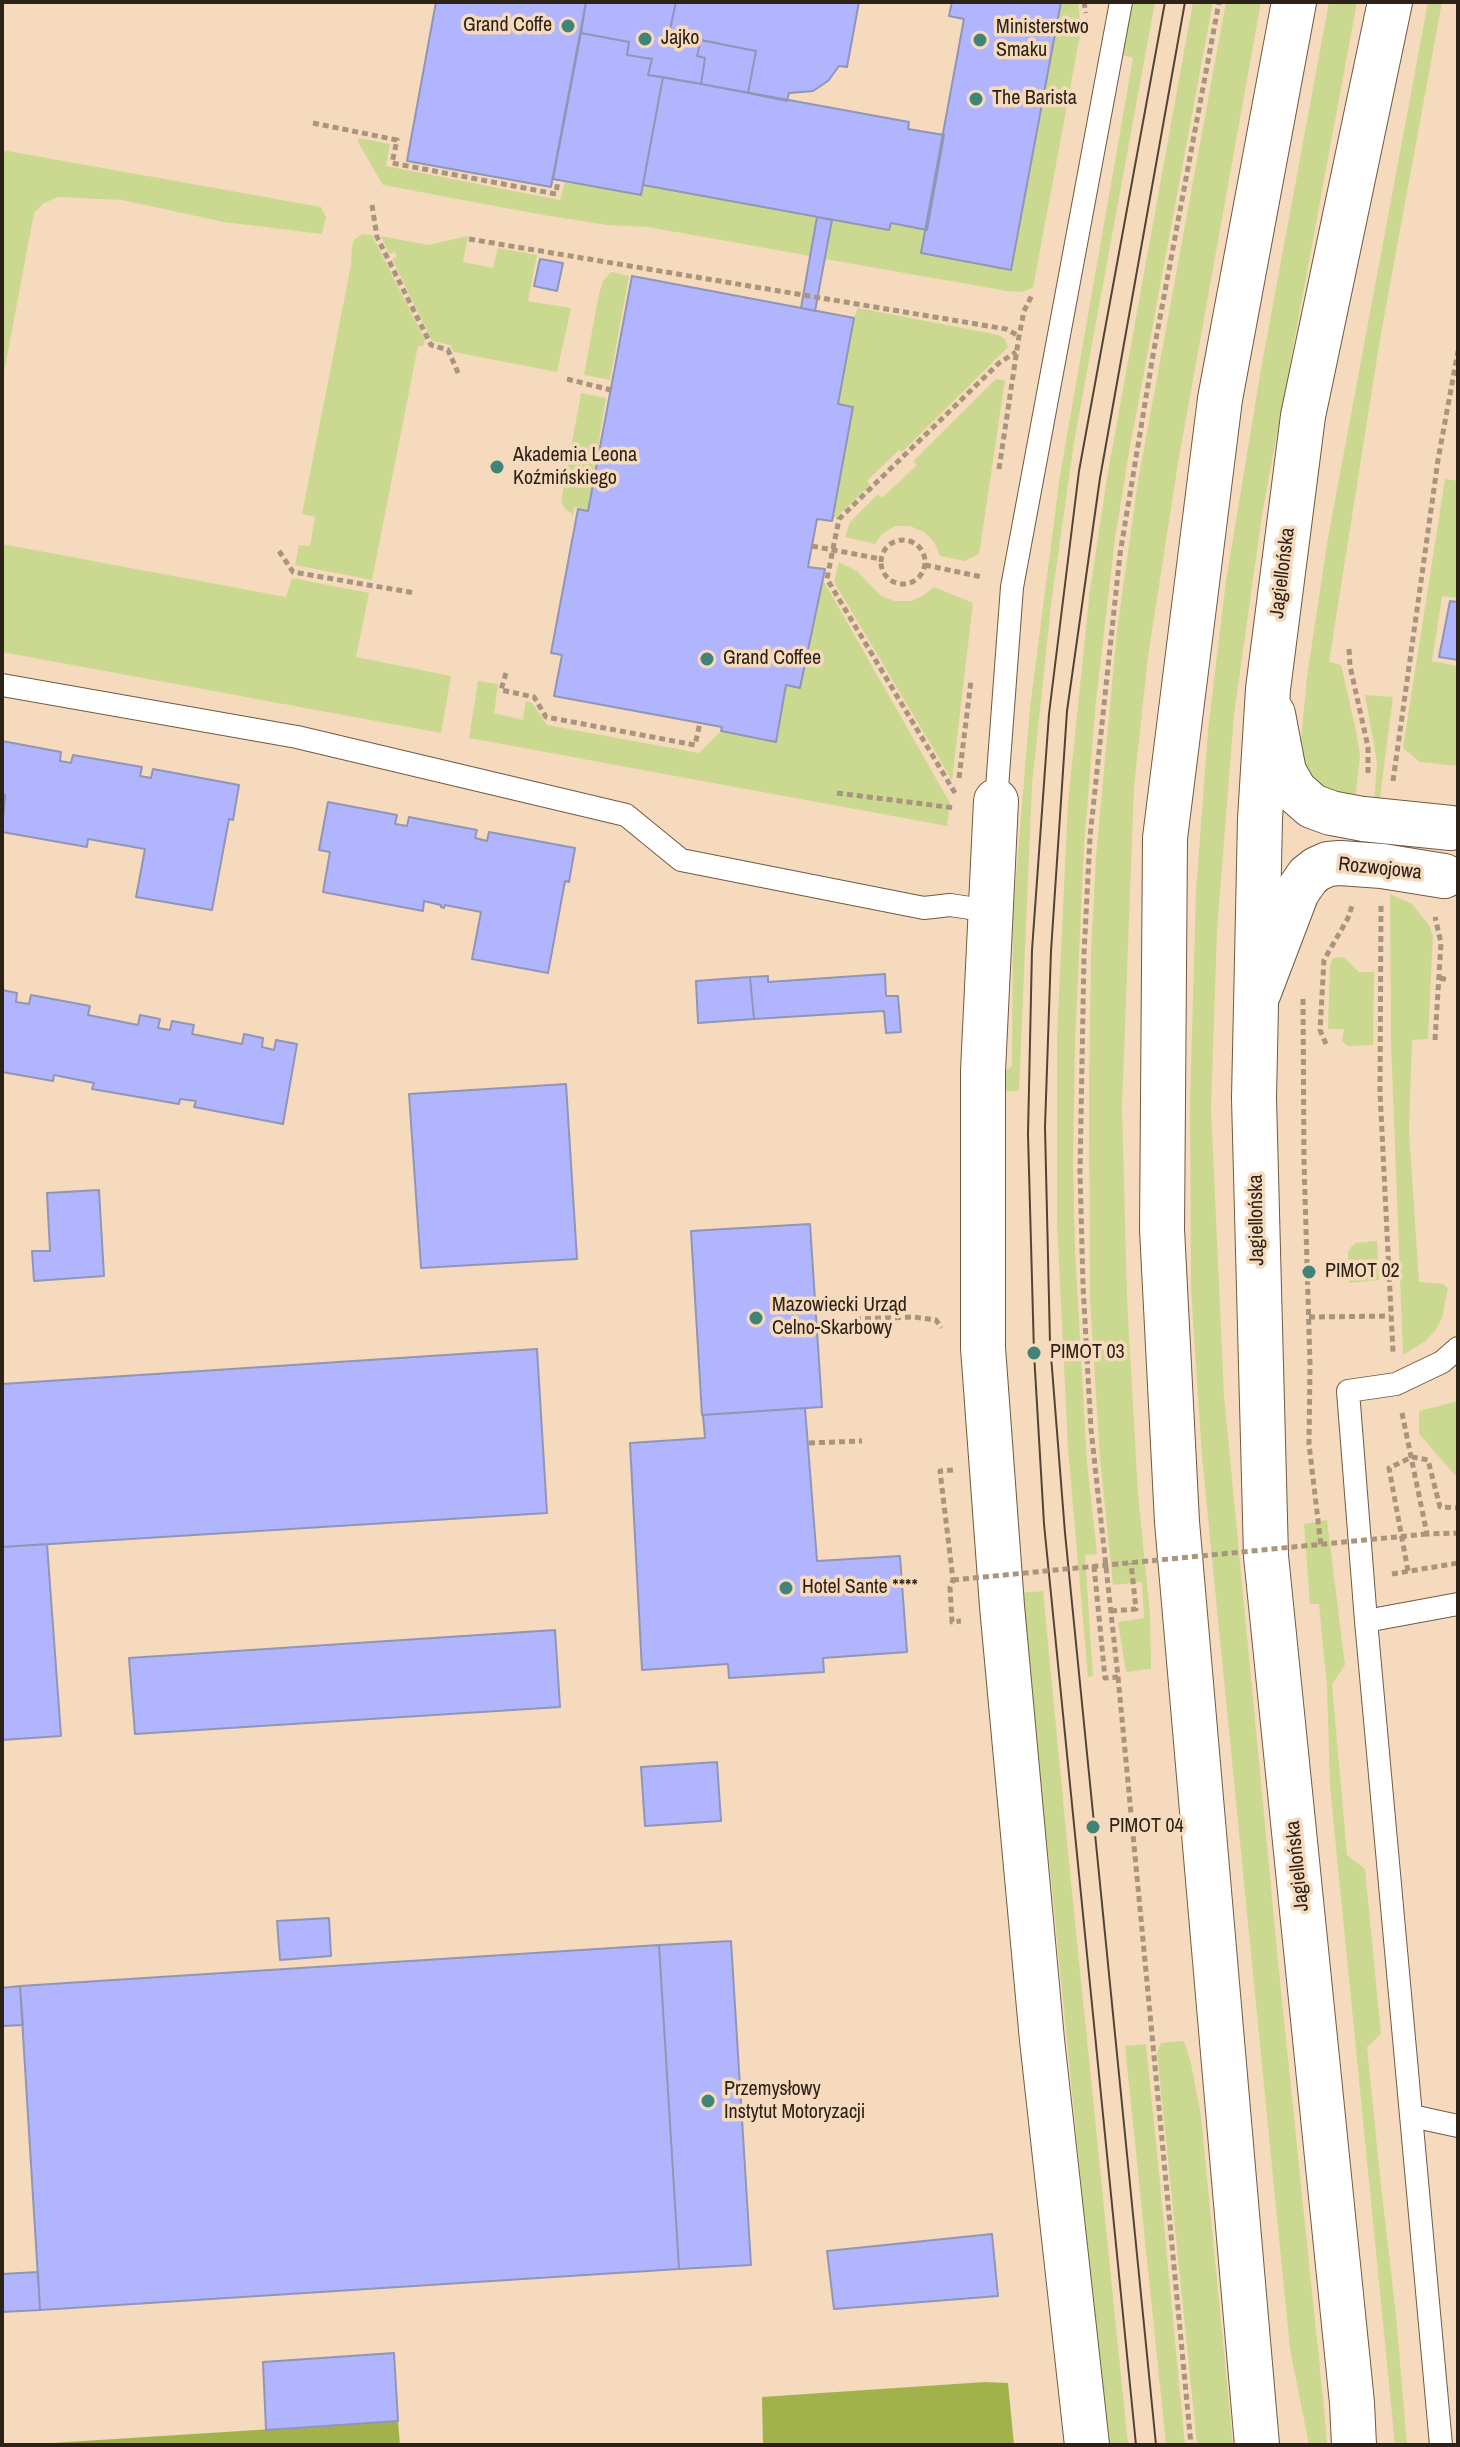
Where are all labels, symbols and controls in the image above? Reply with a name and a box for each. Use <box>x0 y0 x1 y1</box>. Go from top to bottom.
place label: Grand Coffe <box>463 14 552 38</box>
place label: Ministerstwo Smaku <box>996 16 1089 63</box>
marker: Grand Coffe <box>559 17 577 35</box>
place label: Jajko <box>661 27 699 51</box>
marker: Jajko <box>636 30 654 48</box>
marker: Ministerstwo Smaku <box>971 31 989 49</box>
place label: The Barista <box>992 87 1077 111</box>
marker: The Barista <box>967 90 985 108</box>
place label: Akademia Leona Koźmińskiego <box>513 444 637 491</box>
marker: Akademia Leona Koźmińskiego <box>488 458 506 476</box>
street label: Jagiellońska <box>1266 526 1300 620</box>
place label: Grand Coffee <box>723 647 821 671</box>
marker: Grand Coffee <box>698 650 716 668</box>
street label: Rozwojowa <box>1337 853 1423 885</box>
street label: Jagiellońska <box>1244 1174 1270 1266</box>
place label: PIMOT 02 <box>1325 1260 1400 1284</box>
marker: PIMOT 02 <box>1300 1263 1318 1281</box>
place label: Mazowiecki Urząd Celno-Skarbowy <box>772 1294 907 1341</box>
marker: Mazowiecki Urząd Celno-Skarbowy <box>747 1309 765 1327</box>
place label: PIMOT 03 <box>1050 1341 1125 1365</box>
marker: PIMOT 03 <box>1025 1344 1043 1362</box>
place label: Hotel Sante **** <box>802 1576 918 1600</box>
marker: Hotel Sante **** <box>777 1579 795 1597</box>
place label: PIMOT 04 <box>1109 1815 1184 1839</box>
marker: PIMOT 04 <box>1084 1818 1102 1836</box>
street label: Jagiellońska <box>1281 1819 1315 1913</box>
place label: Przemysłowy Instytut Motoryzacji <box>724 2078 865 2125</box>
marker: Przemysłowy Instytut Motoryzacji <box>699 2092 717 2110</box>

